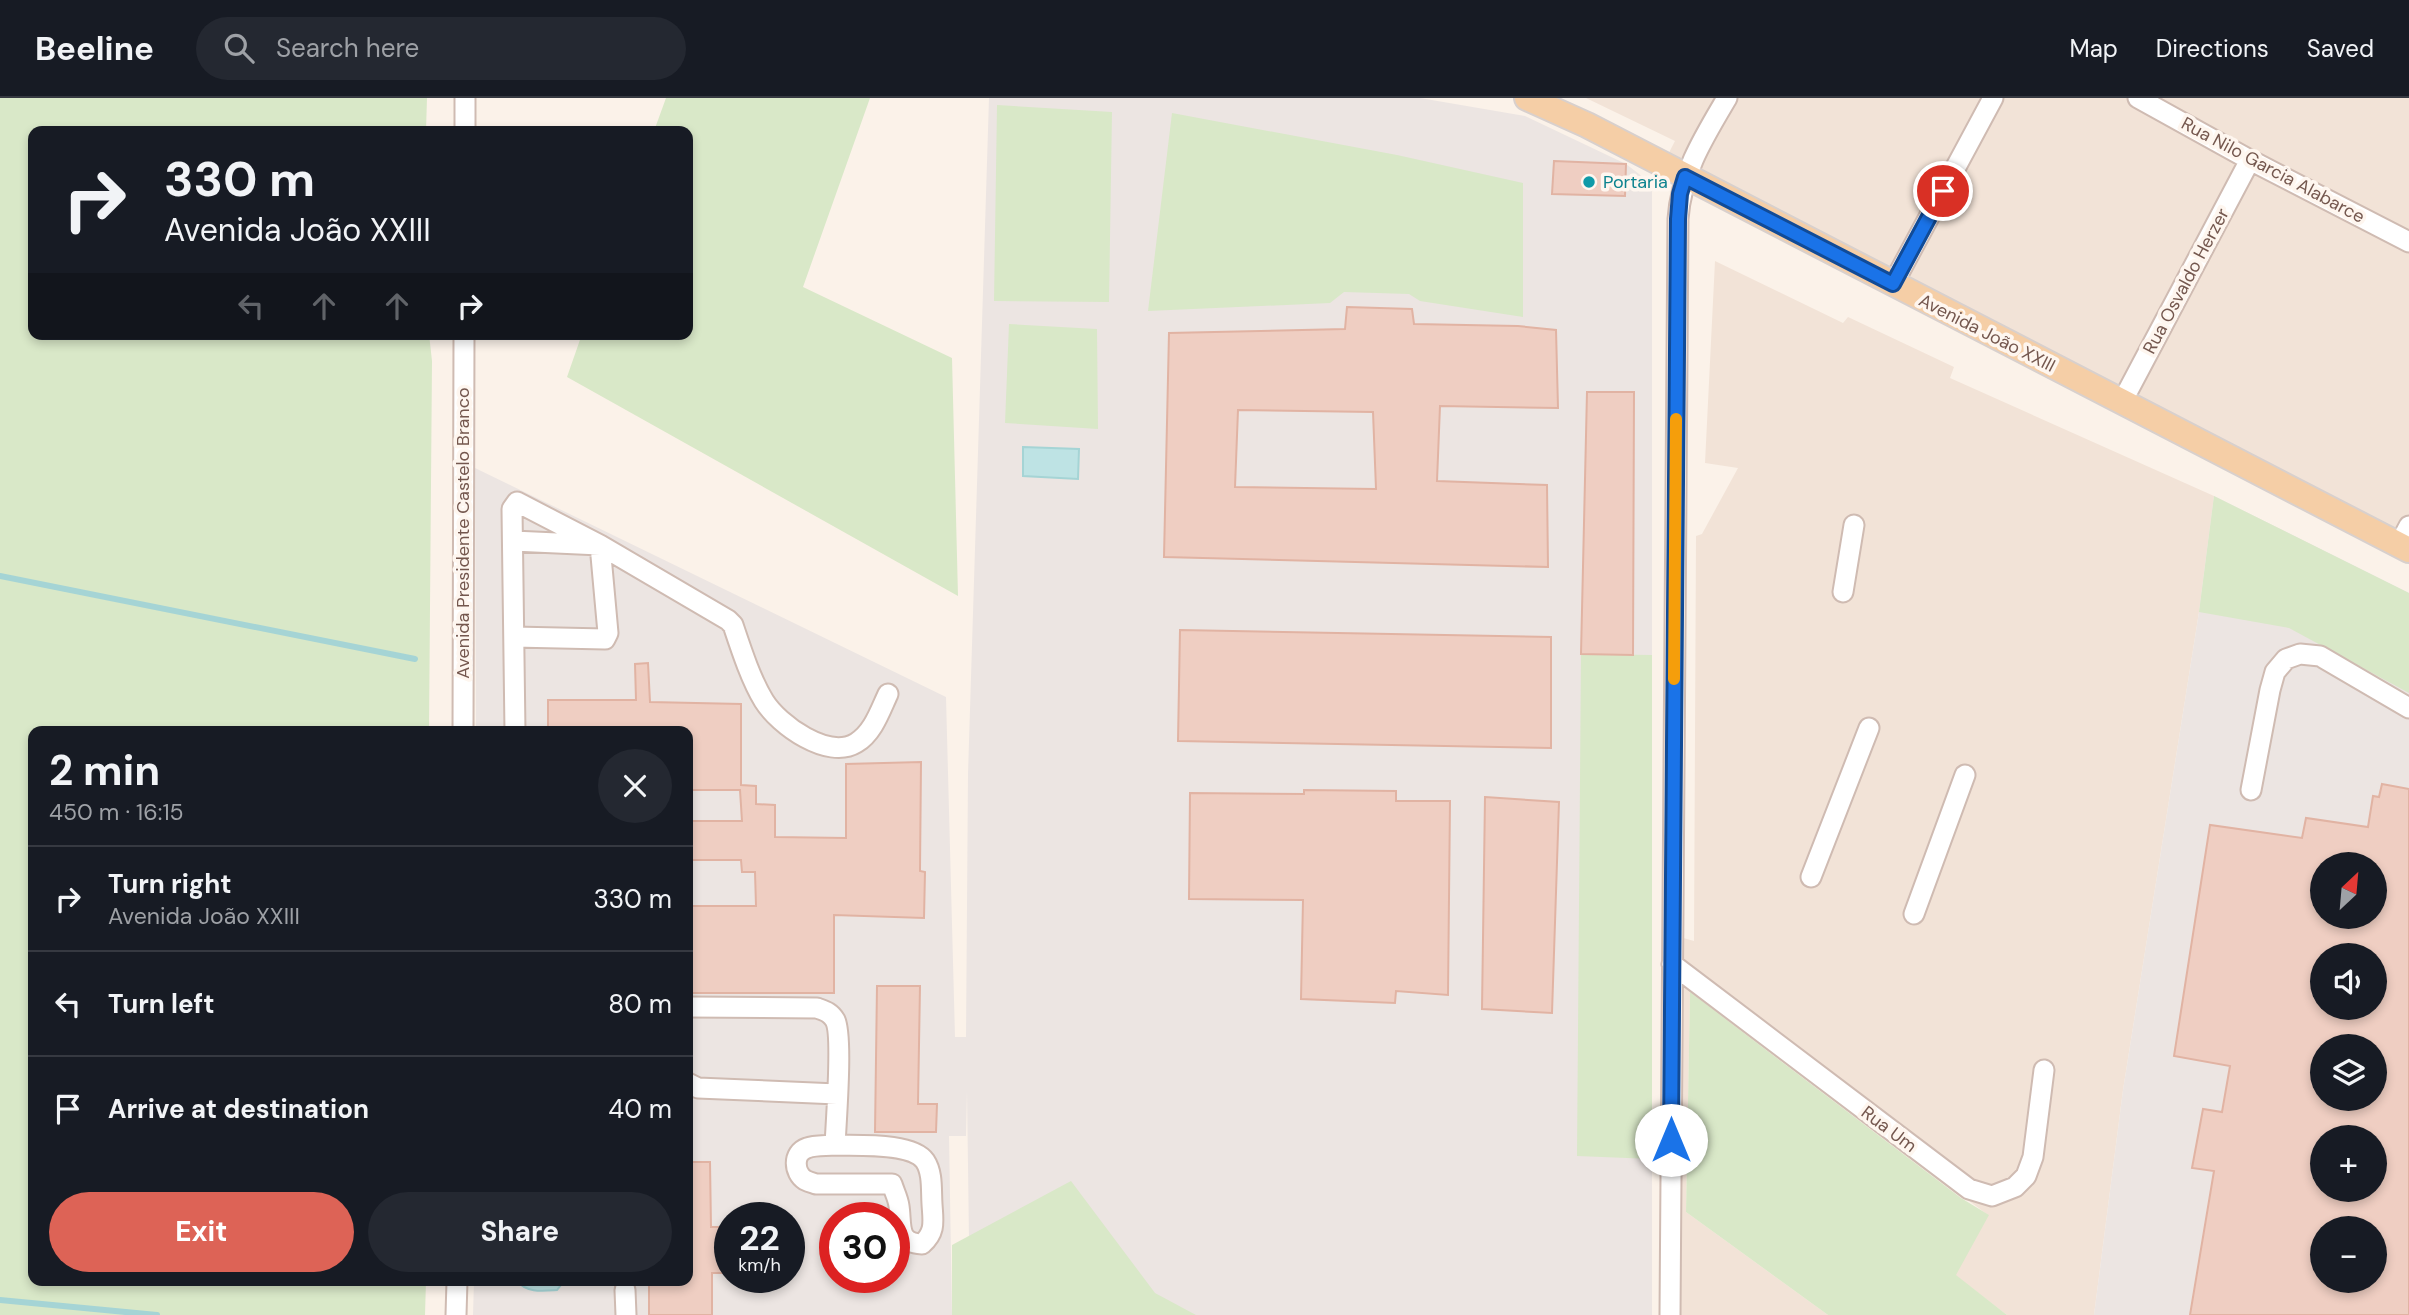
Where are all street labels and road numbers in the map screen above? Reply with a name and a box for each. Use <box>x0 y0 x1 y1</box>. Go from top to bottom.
street label: Rua Nilo Garcia Alabarce <box>2177 111 2369 229</box>
street label: Rua Osvaldo Herzer <box>2137 204 2235 358</box>
street label: Avenida João XXIII <box>1915 288 2059 378</box>
street label: Avenida Presidente Castelo Branco <box>451 387 475 679</box>
street label: Rua Um <box>1856 1100 1922 1158</box>

